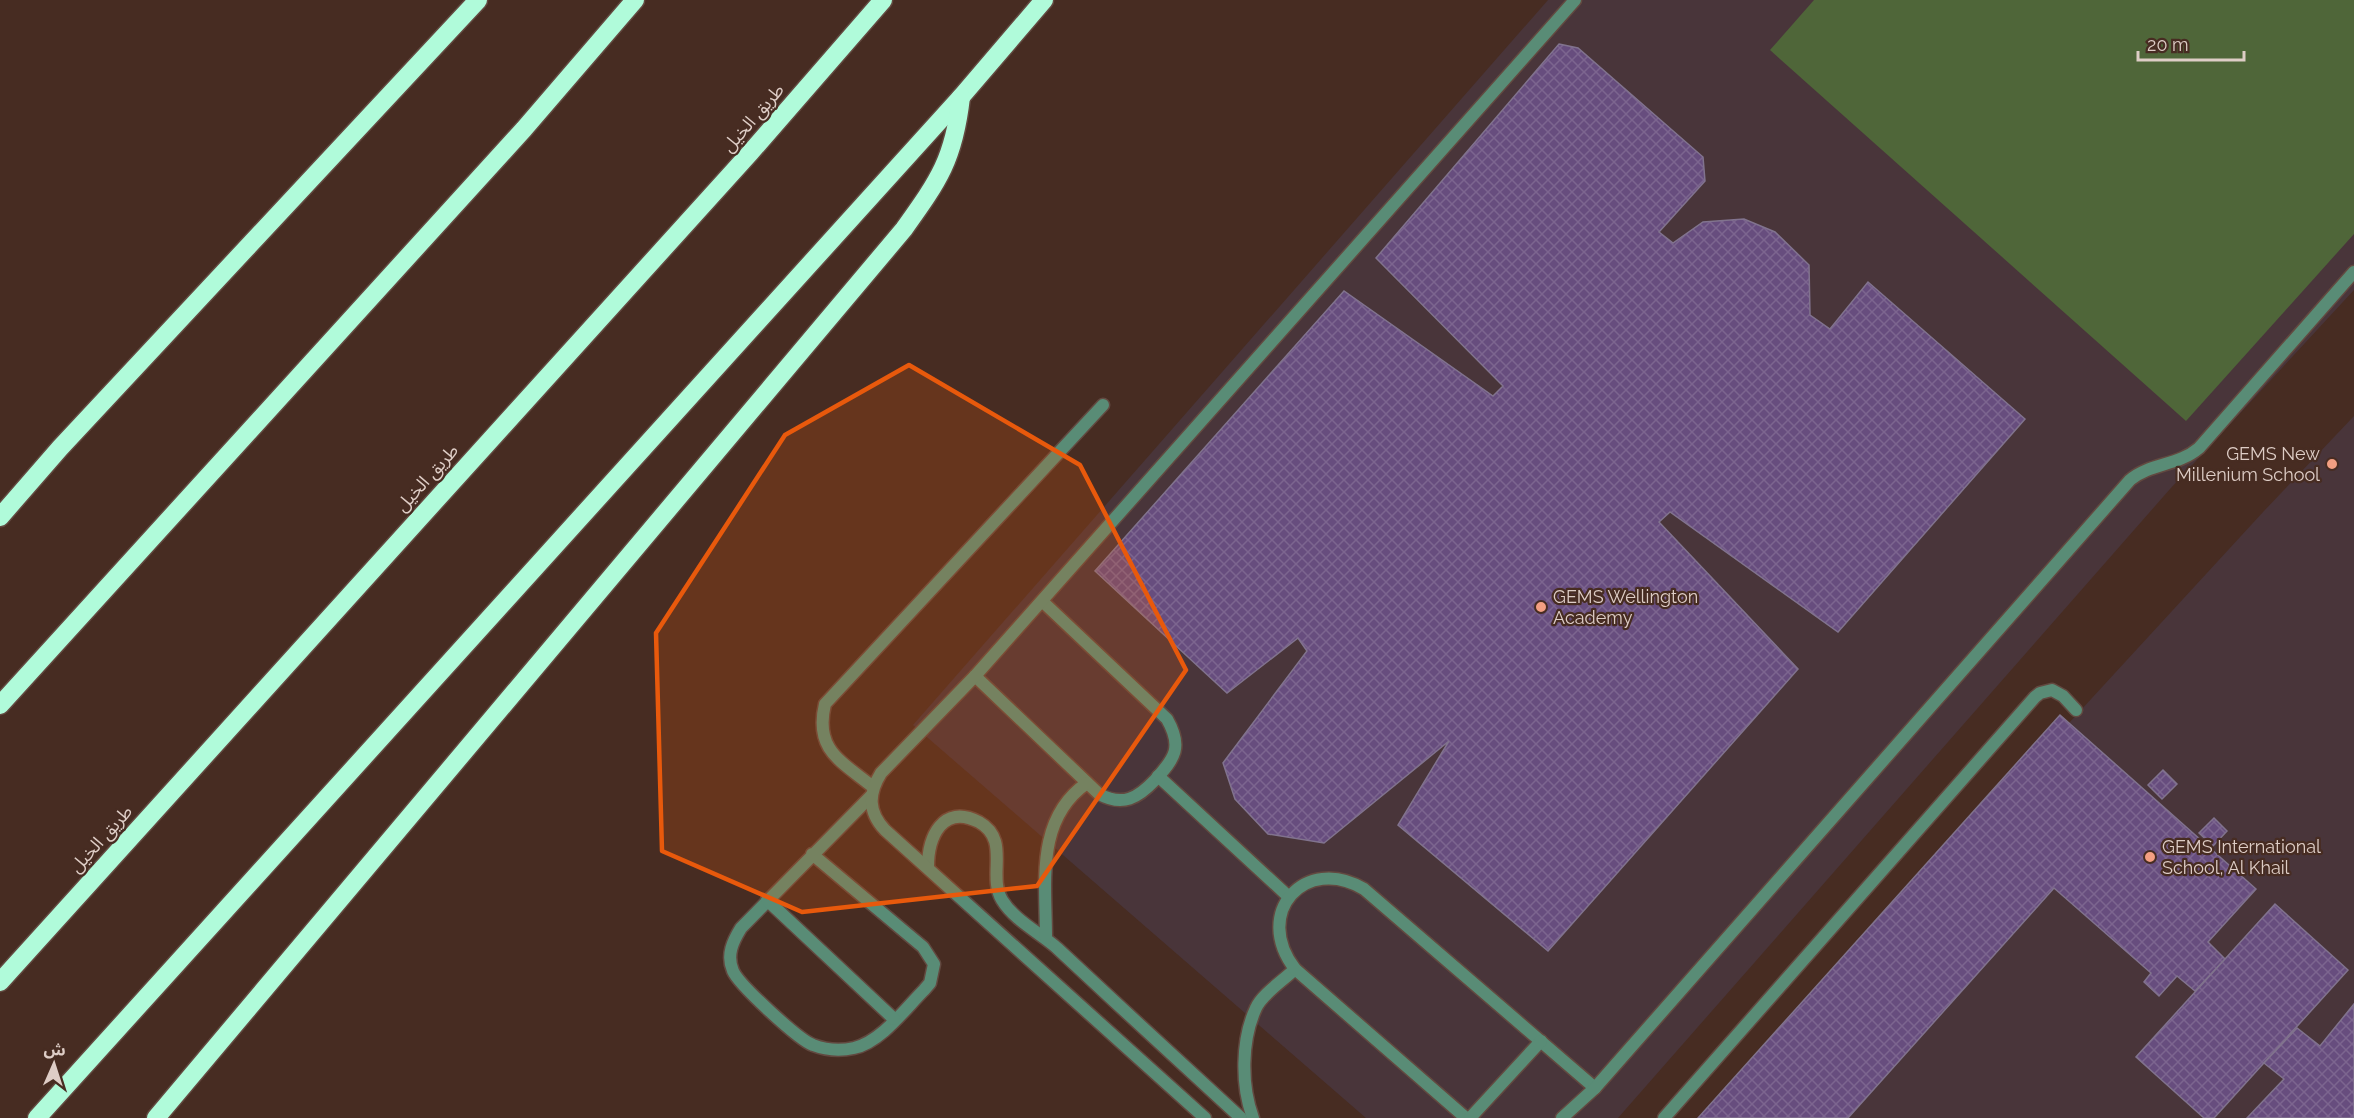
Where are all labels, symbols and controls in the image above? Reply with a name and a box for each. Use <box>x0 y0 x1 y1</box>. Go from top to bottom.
scale bar <box>2138 24 2244 62</box>
text: 20 m <box>2147 34 2189 55</box>
street label: طريق الخيل <box>717 79 789 157</box>
street label: طريق الخيل <box>391 440 463 516</box>
place label: GEMS New Millenium School <box>2176 443 2320 485</box>
marker: GEMS New Millenium School <box>2325 457 2339 471</box>
place label: GEMS Wellington Academy <box>1553 586 1698 628</box>
marker: GEMS Wellington Academy <box>1534 600 1548 614</box>
street label: طريق الخيل <box>65 801 137 877</box>
place label: GEMS International School, Al Khail <box>2162 836 2321 878</box>
marker: GEMS International School, Al Khail <box>2143 850 2157 864</box>
north arrow <box>24 1034 84 1094</box>
text: ش <box>43 1039 66 1060</box>

